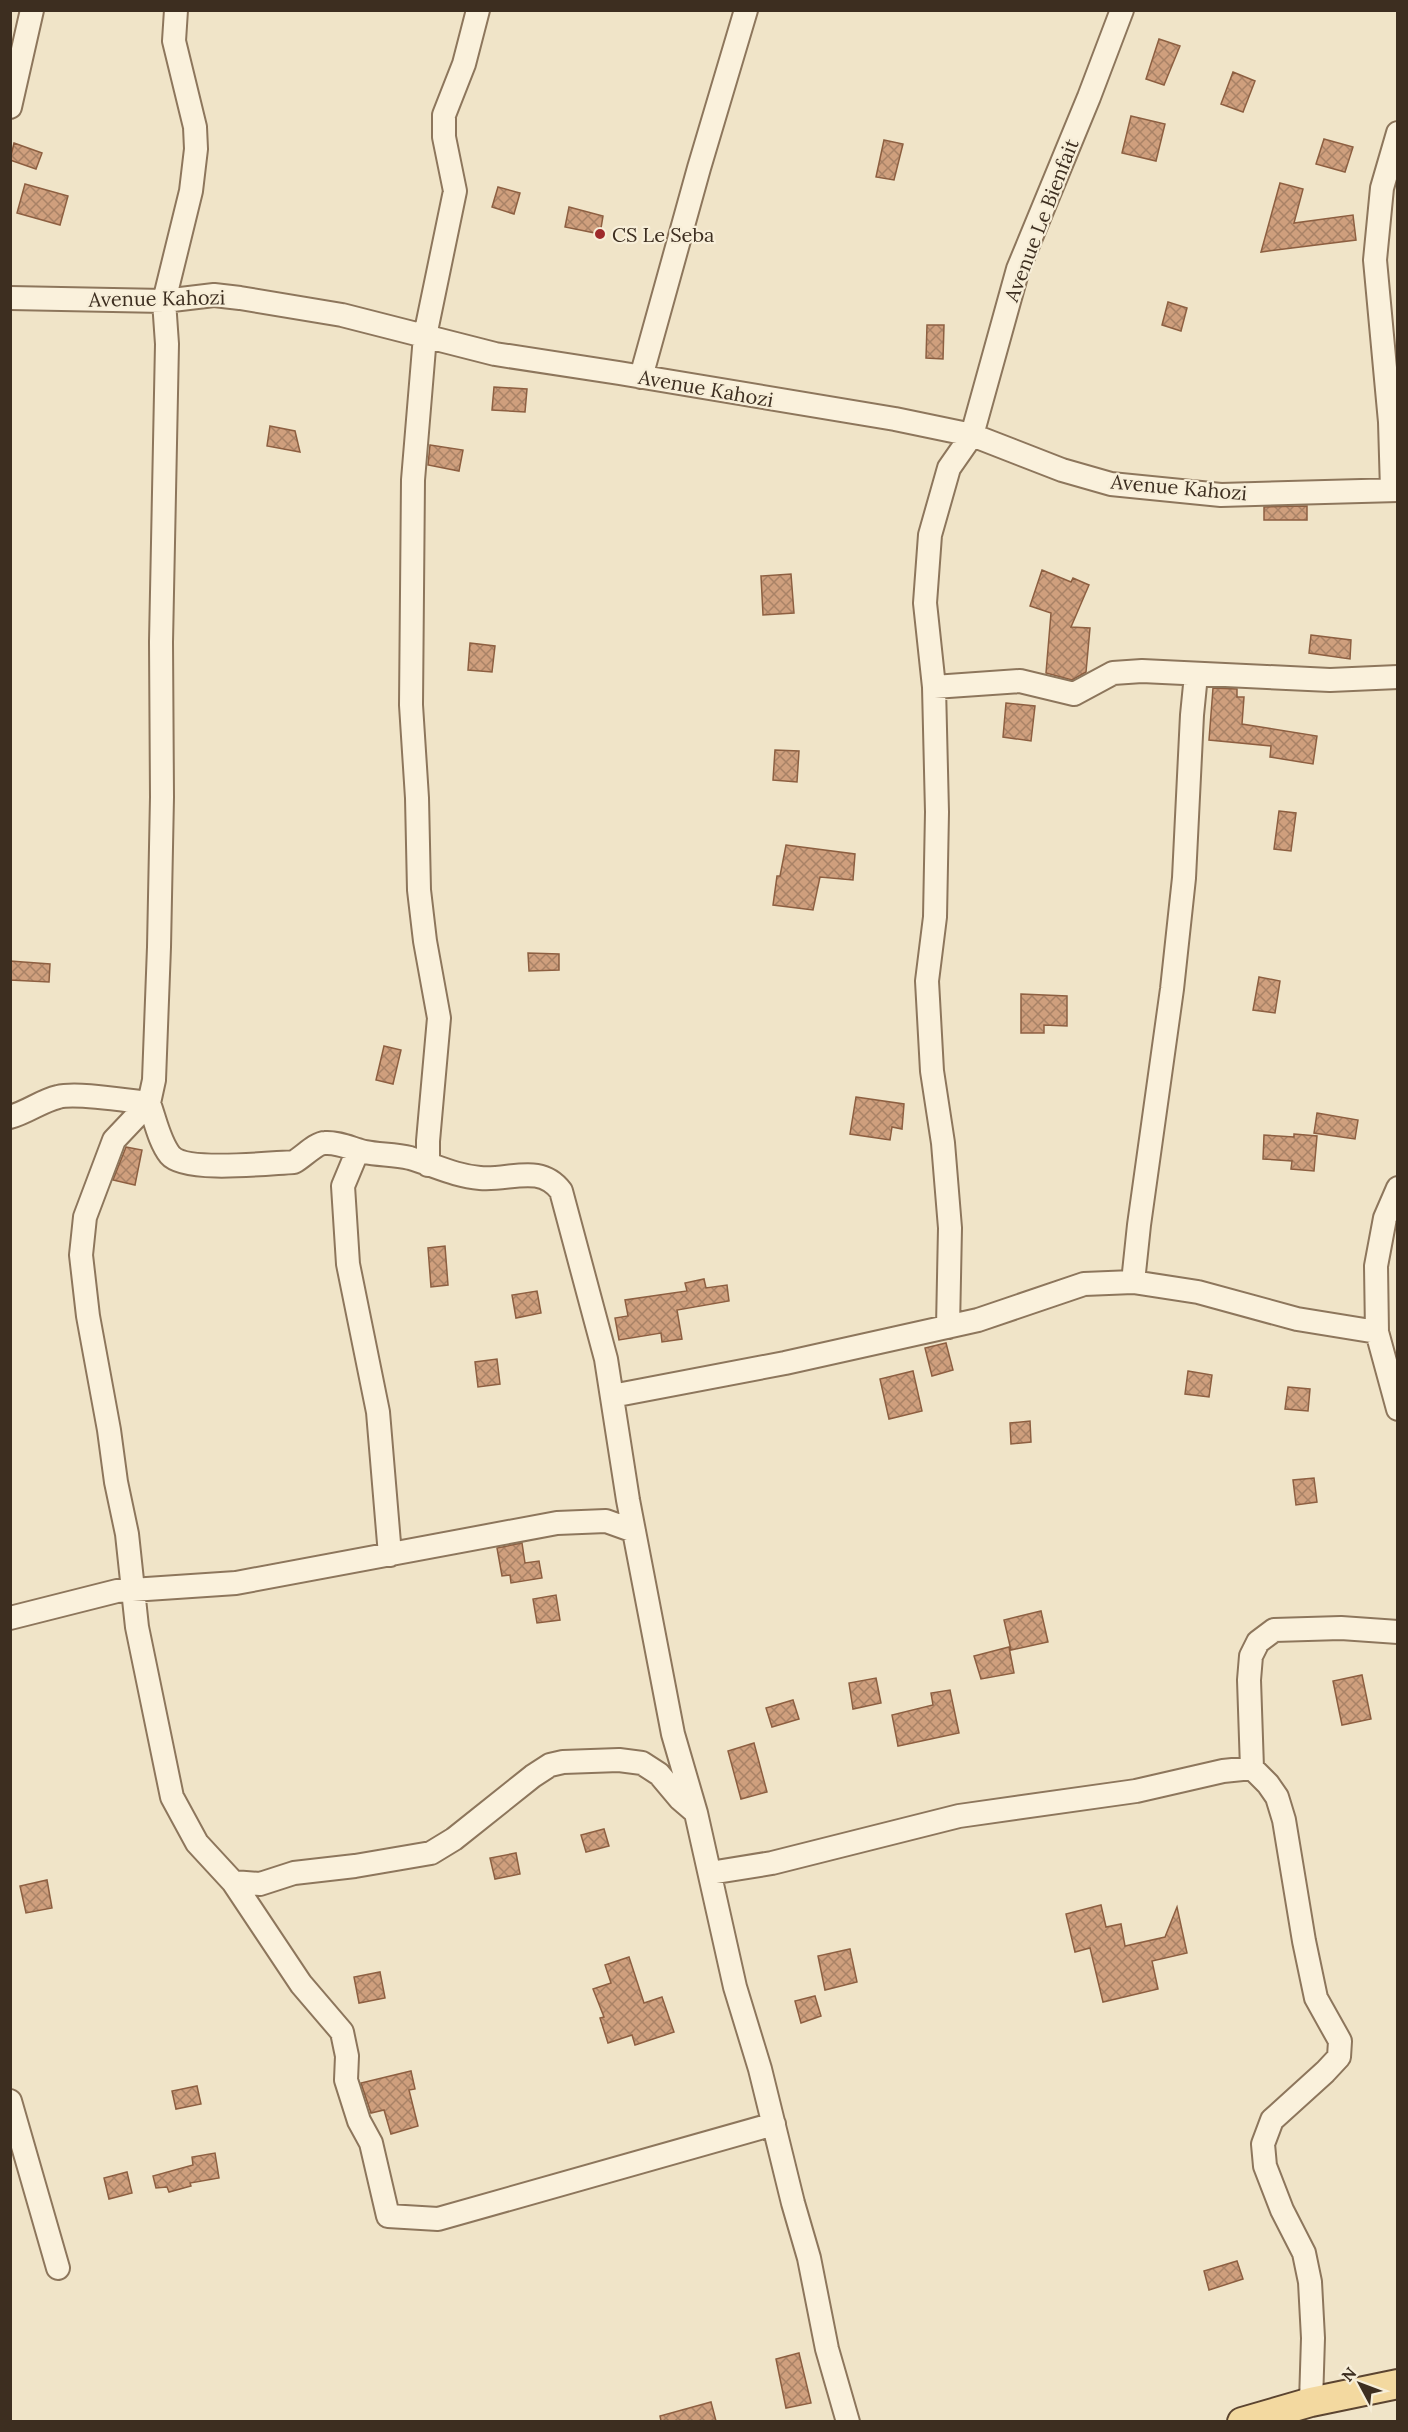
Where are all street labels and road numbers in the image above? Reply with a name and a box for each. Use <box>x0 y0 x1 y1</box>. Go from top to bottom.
street label: Avenue Le Bienfait <box>998 135 1084 306</box>
street label: Avenue Kahozi <box>87 284 226 312</box>
street label: Avenue Kahozi <box>636 364 775 412</box>
street label: Avenue Kahozi <box>1109 469 1248 505</box>

